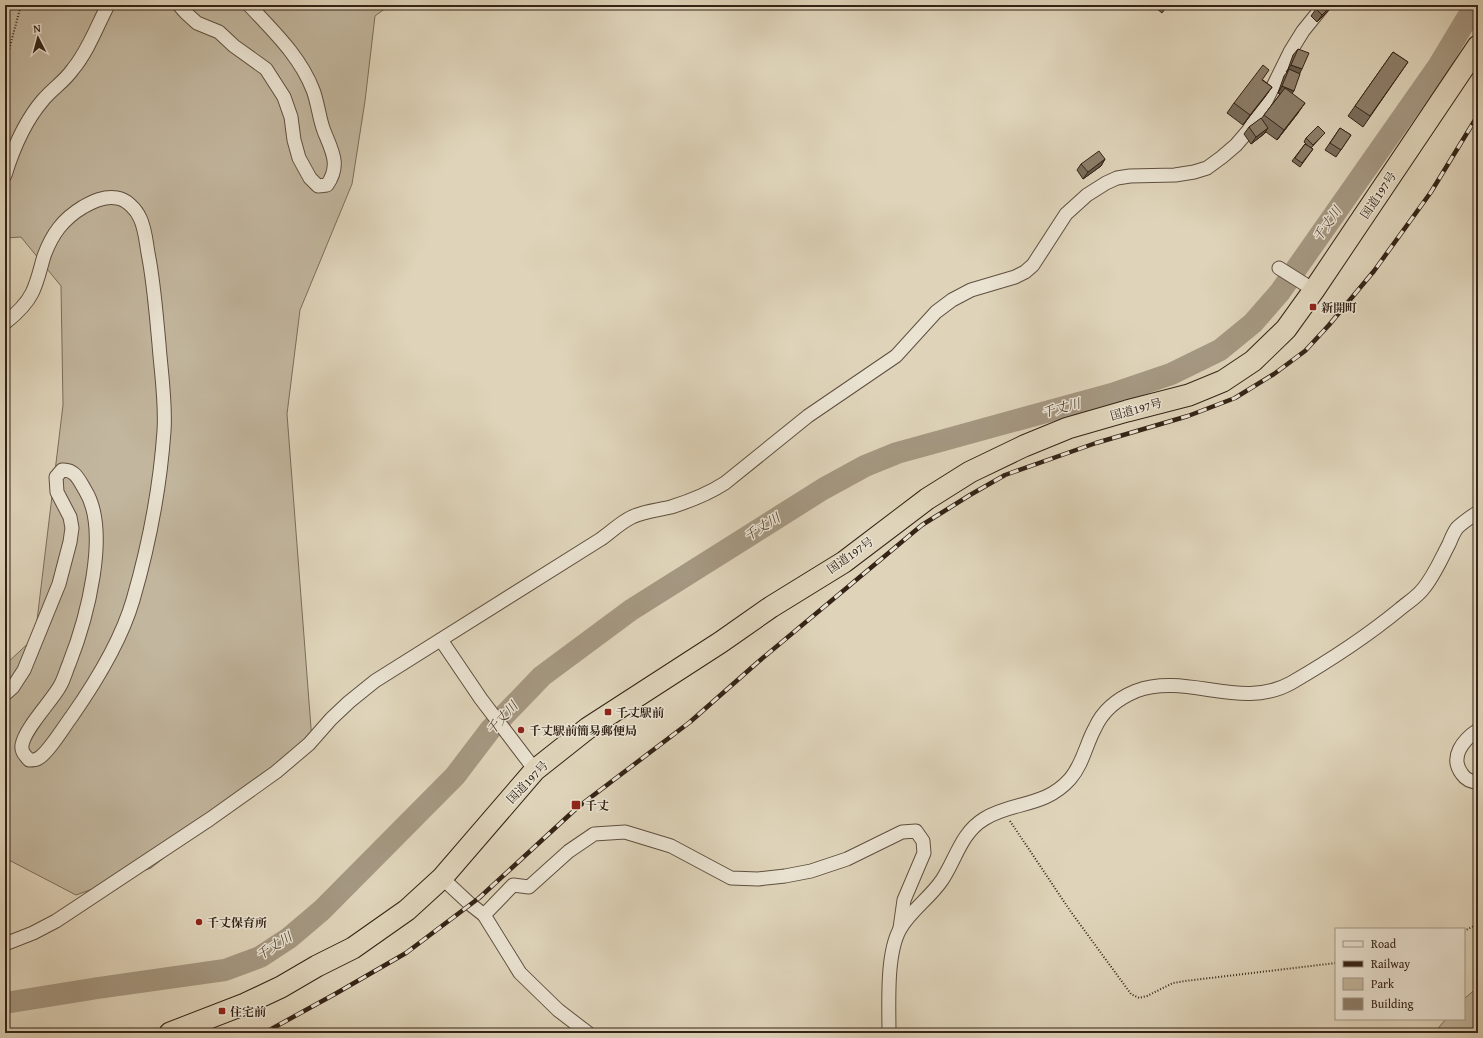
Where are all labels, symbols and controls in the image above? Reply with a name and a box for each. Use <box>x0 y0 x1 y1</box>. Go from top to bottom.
north arrow <box>18 18 58 58</box>
text: N <box>32 20 42 36</box>
street label: 国道197号 <box>1356 168 1400 222</box>
water label: 千丈川 <box>1308 201 1347 245</box>
place label: 新開町 <box>1321 299 1357 316</box>
marker: 新開町 <box>1308 302 1318 312</box>
water label: 千丈川 <box>1040 393 1084 422</box>
street label: 国道197号 <box>1108 394 1164 424</box>
water label: 千丈川 <box>740 508 785 545</box>
street label: 国道197号 <box>823 533 877 577</box>
water label: 千丈川 <box>482 696 523 739</box>
place label: 千丈駅前 <box>616 704 664 721</box>
marker: 千丈駅前 <box>603 707 613 717</box>
place label: 千丈駅前簡易郵便局 <box>529 722 637 739</box>
marker: 千丈駅前簡易郵便局 <box>516 725 526 735</box>
street label: 国道197号 <box>502 757 552 807</box>
place label: 千丈 <box>585 797 609 814</box>
marker: 千丈 <box>570 799 582 811</box>
place label: 千丈保育所 <box>207 914 267 931</box>
marker: 千丈保育所 <box>194 917 204 927</box>
water label: 千丈川 <box>252 927 297 964</box>
legend <box>1335 928 1465 1020</box>
text: Road <box>1371 935 1397 952</box>
text: Railway <box>1371 955 1410 972</box>
text: Park <box>1371 975 1395 992</box>
text: Building <box>1371 995 1414 1012</box>
place label: 住宅前 <box>230 1003 266 1020</box>
marker: 住宅前 <box>217 1006 227 1016</box>

